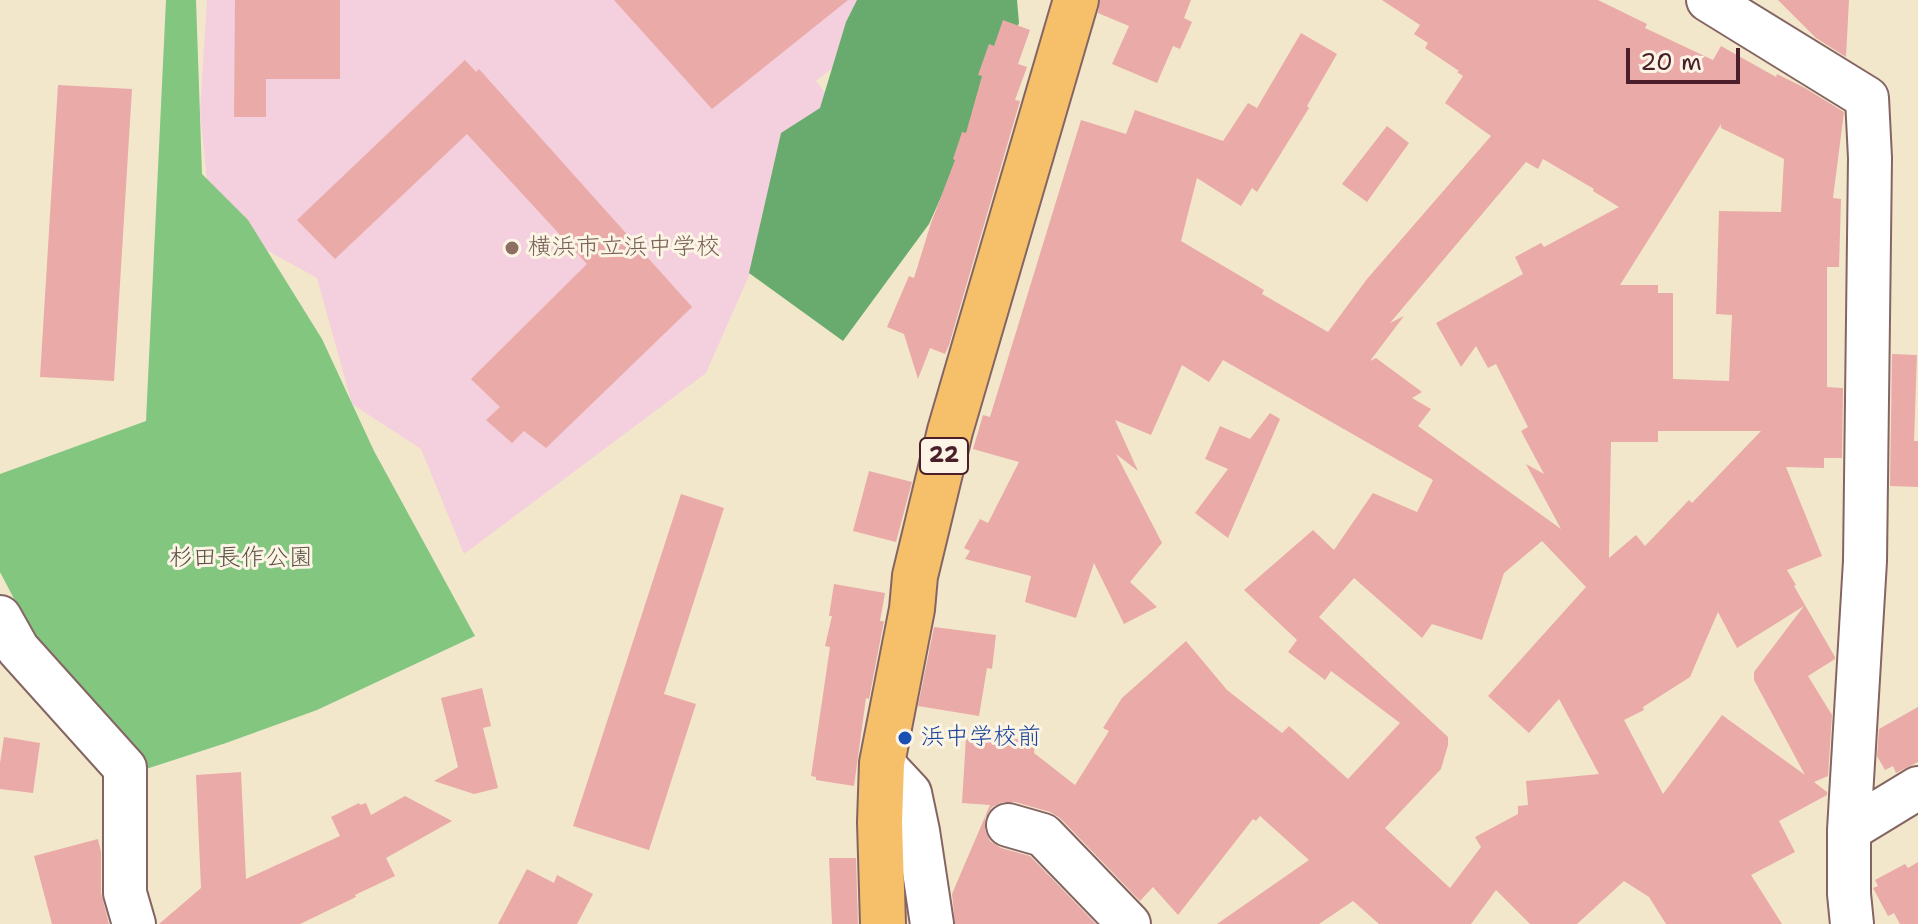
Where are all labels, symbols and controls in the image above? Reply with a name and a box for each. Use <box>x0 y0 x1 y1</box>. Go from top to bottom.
scale bar <box>1630 32 1744 82</box>
text: 20 m <box>1640 46 1702 78</box>
place label: 横浜市立浜中学校 <box>528 234 720 262</box>
marker: 横浜市立浜中学校 <box>503 239 521 257</box>
road number: 22 <box>920 438 968 474</box>
park label: 杉田長作公園 <box>169 545 313 573</box>
place label: 浜中学校前 <box>921 724 1041 752</box>
marker: 浜中学校前 <box>896 729 914 747</box>

